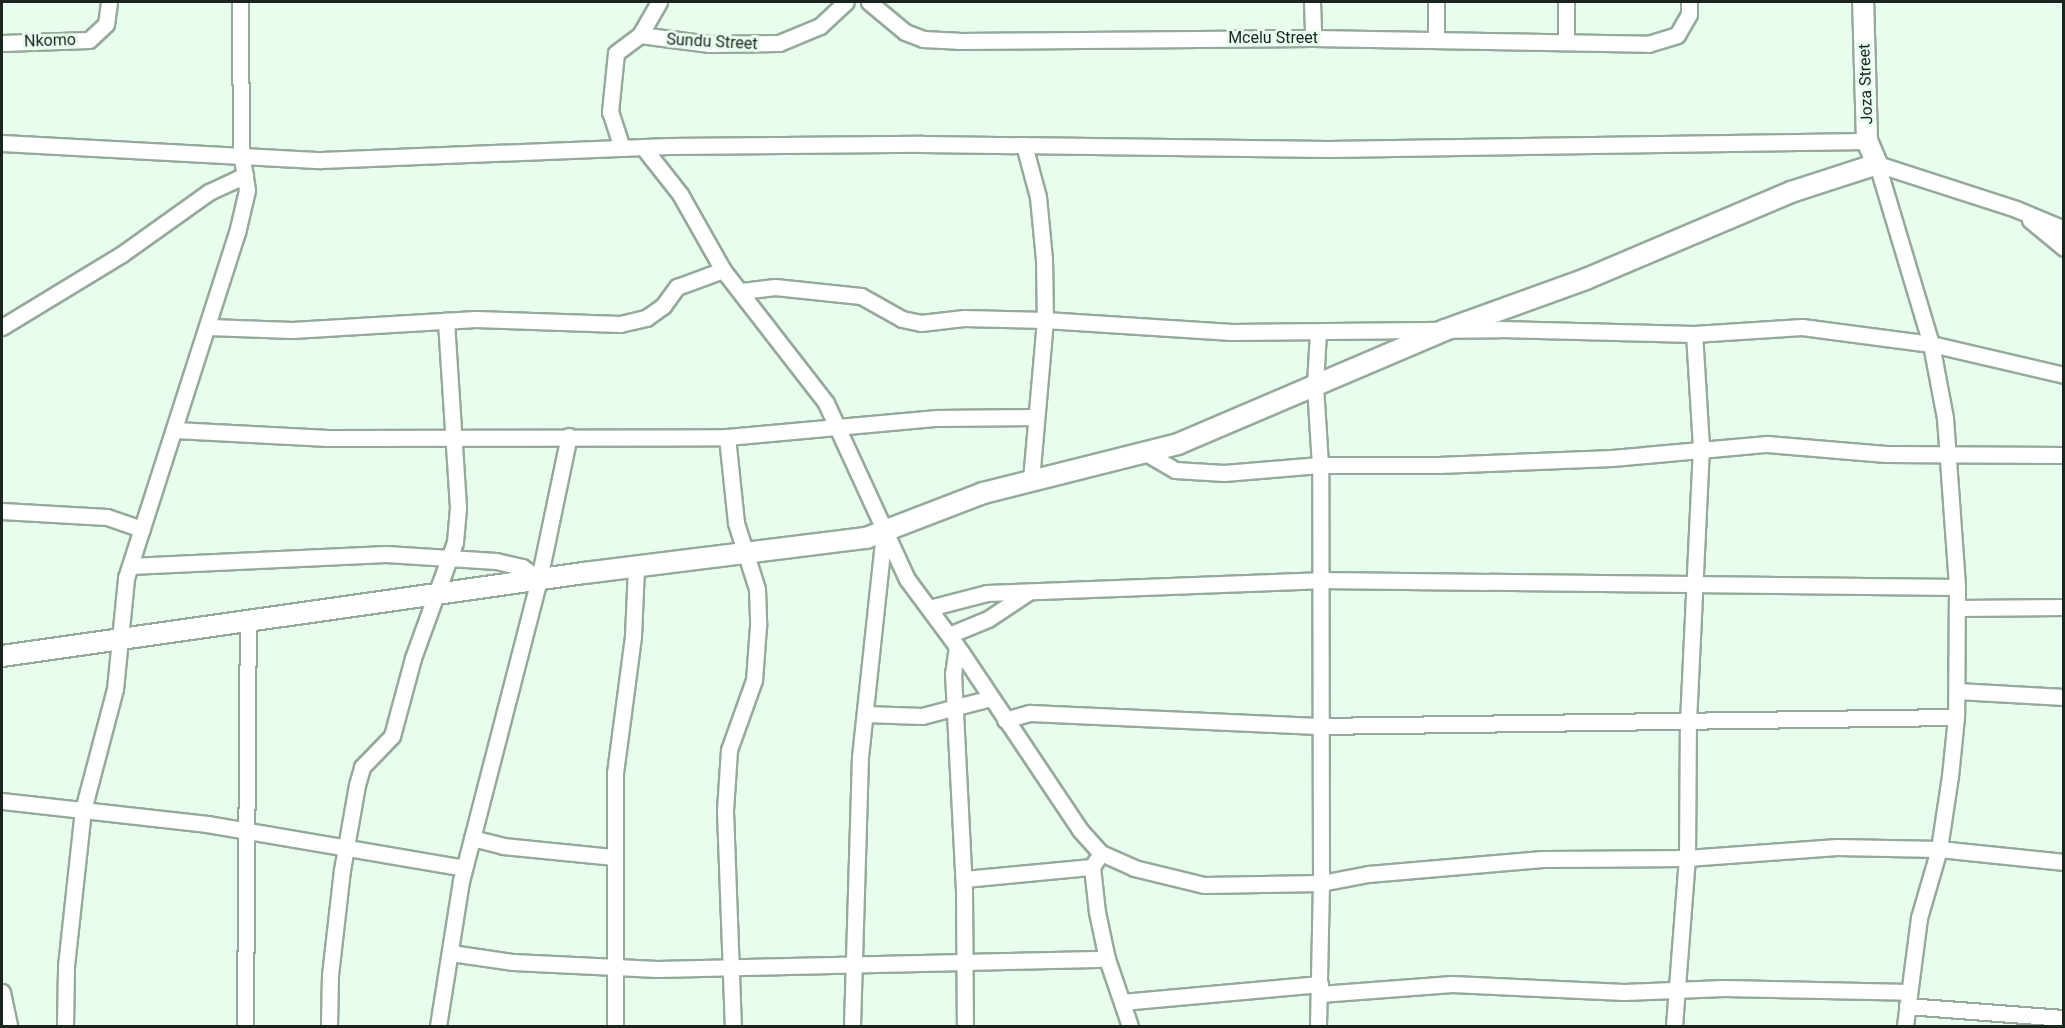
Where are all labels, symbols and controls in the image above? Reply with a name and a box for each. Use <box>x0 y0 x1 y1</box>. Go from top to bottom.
street label: Mcelu Street <box>1228 28 1318 48</box>
street label: Sundu Street <box>666 30 758 54</box>
street label: Nkomo <box>24 31 76 51</box>
street label: Joza Street <box>1855 43 1877 125</box>

